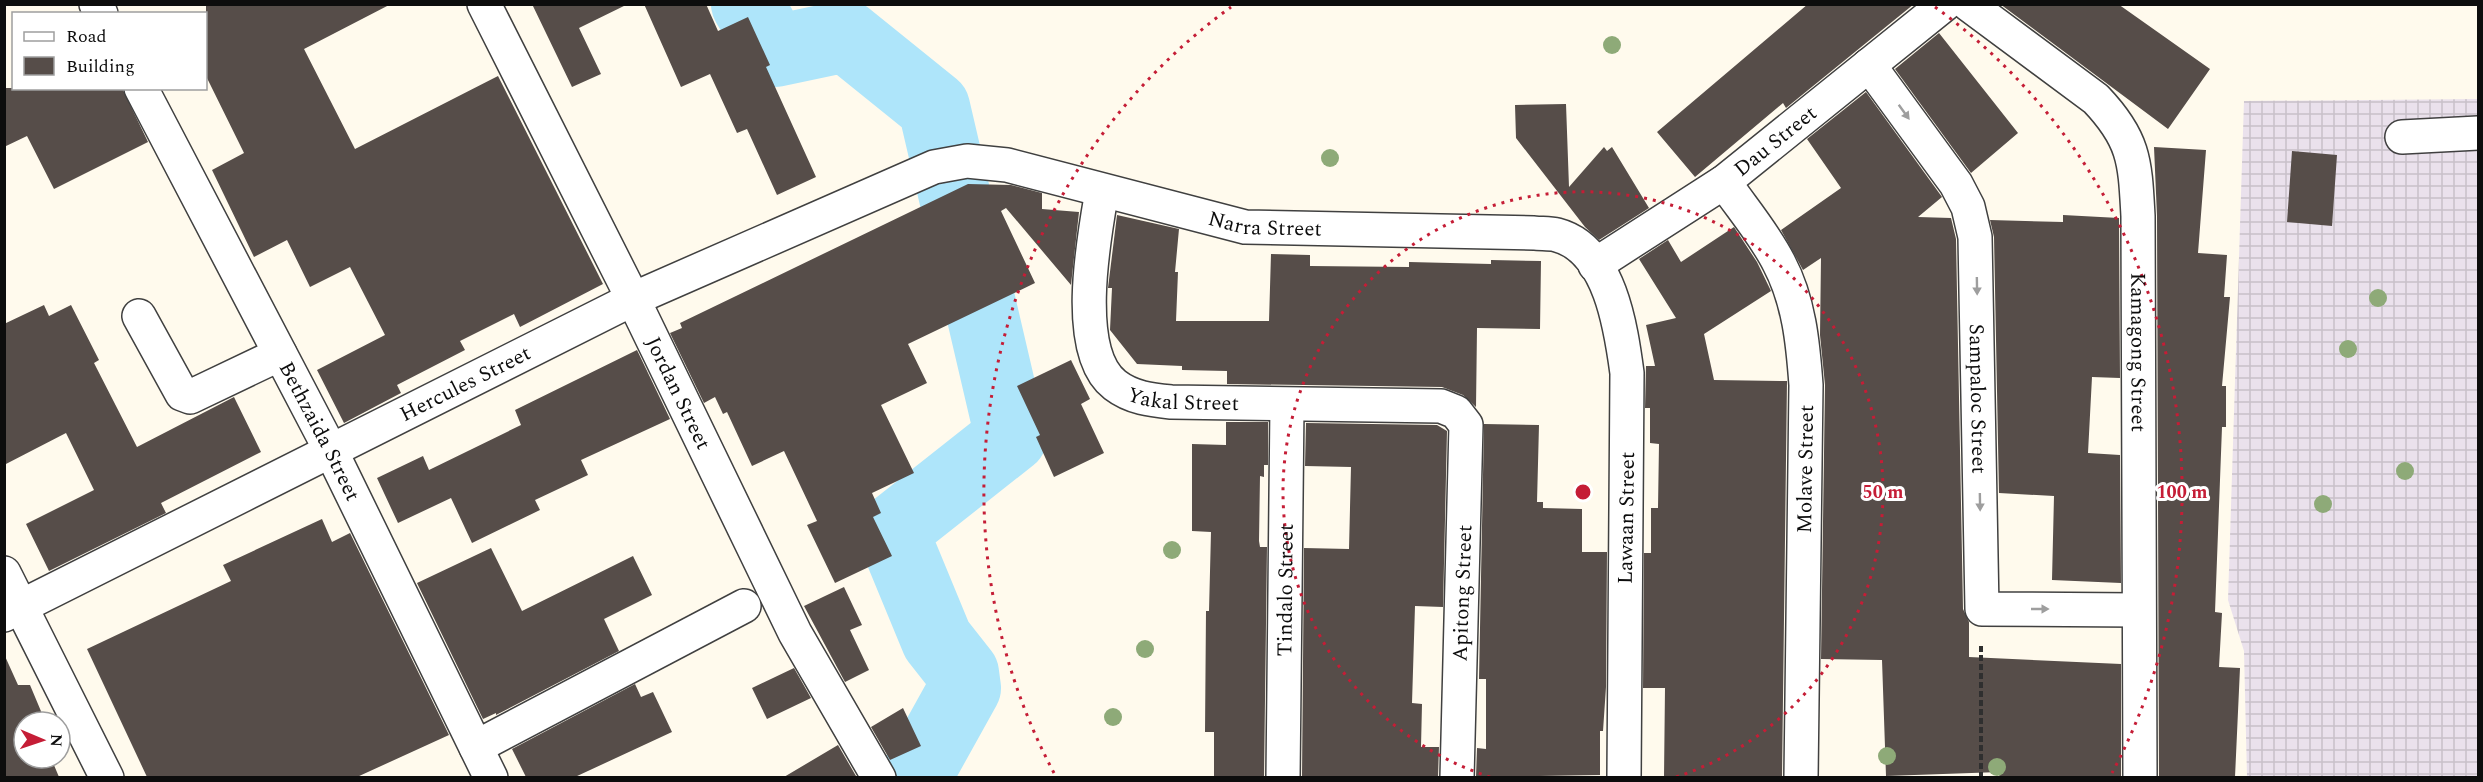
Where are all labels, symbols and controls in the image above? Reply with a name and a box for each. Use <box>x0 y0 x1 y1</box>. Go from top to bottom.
legend <box>12 12 207 90</box>
text: Road <box>66 23 107 50</box>
text: Building <box>66 53 135 80</box>
street label: Dau Street <box>1727 98 1824 185</box>
one-way arrow <box>1898 104 1910 120</box>
street label: Narra Street <box>1204 203 1322 246</box>
street label: Kamagong Street <box>2121 272 2154 432</box>
one-way arrow <box>1973 277 1982 296</box>
street label: Sampaloc Street <box>1960 323 1994 474</box>
street label: Jordan Street <box>637 332 719 455</box>
street label: Hercules Street <box>394 338 537 431</box>
street label: Bethzaida Street <box>270 356 368 507</box>
street label: Yakal Street <box>1123 379 1239 420</box>
street label: Molave Street <box>1789 404 1823 534</box>
street label: Lawaan Street <box>1610 452 1644 585</box>
text: 50 m <box>1863 479 1903 506</box>
text: 100 m <box>2156 479 2208 506</box>
centre of rings <box>1573 482 1593 502</box>
one-way arrow <box>1975 493 1985 512</box>
street label: Tindalo Street <box>1269 523 1303 657</box>
street label: Apitong Street <box>1445 524 1481 662</box>
one-way arrow <box>2031 604 2050 614</box>
north arrow <box>12 710 72 770</box>
text: N <box>44 734 68 747</box>

